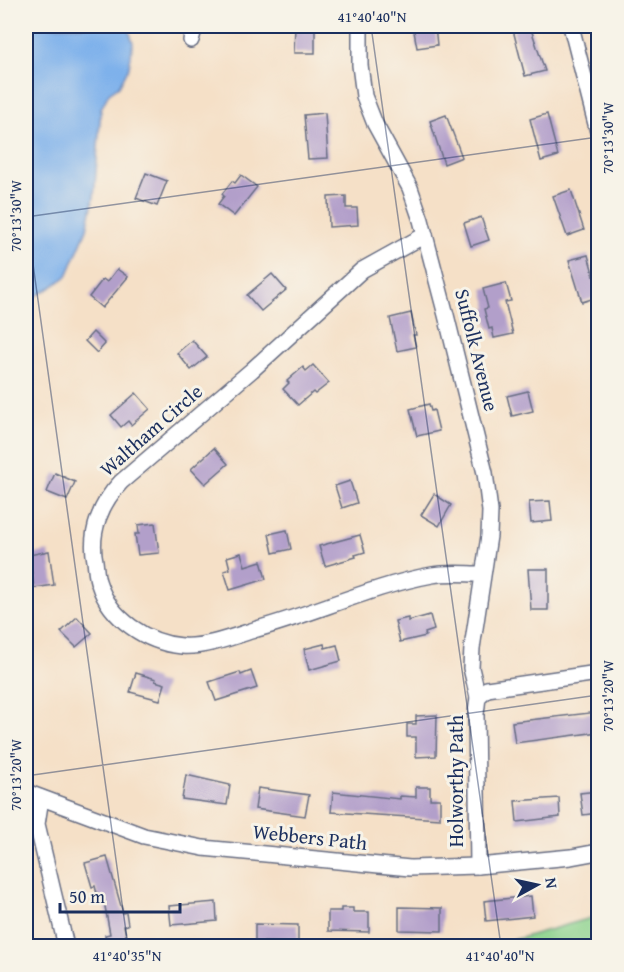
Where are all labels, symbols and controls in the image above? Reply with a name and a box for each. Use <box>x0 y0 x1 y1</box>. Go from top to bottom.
text: 41°40'40"N <box>338 6 407 27</box>
text: 70°13'30"W <box>597 102 618 174</box>
text: 70°13'30"W <box>5 180 26 252</box>
street label: Suffolk Avenue <box>448 286 507 414</box>
street label: Waltham Circle <box>93 377 208 482</box>
text: 70°13'20"W <box>597 660 618 732</box>
street label: Holworthy Path <box>441 715 470 847</box>
text: 70°13'20"W <box>5 739 26 811</box>
street label: Webbers Path <box>251 816 369 857</box>
north arrow <box>507 855 567 915</box>
scale bar <box>60 876 180 914</box>
text: N <box>539 876 565 890</box>
text: 50 m <box>69 883 105 910</box>
text: 41°40'35"N <box>93 945 162 966</box>
text: 41°40'40"N <box>466 945 535 966</box>

